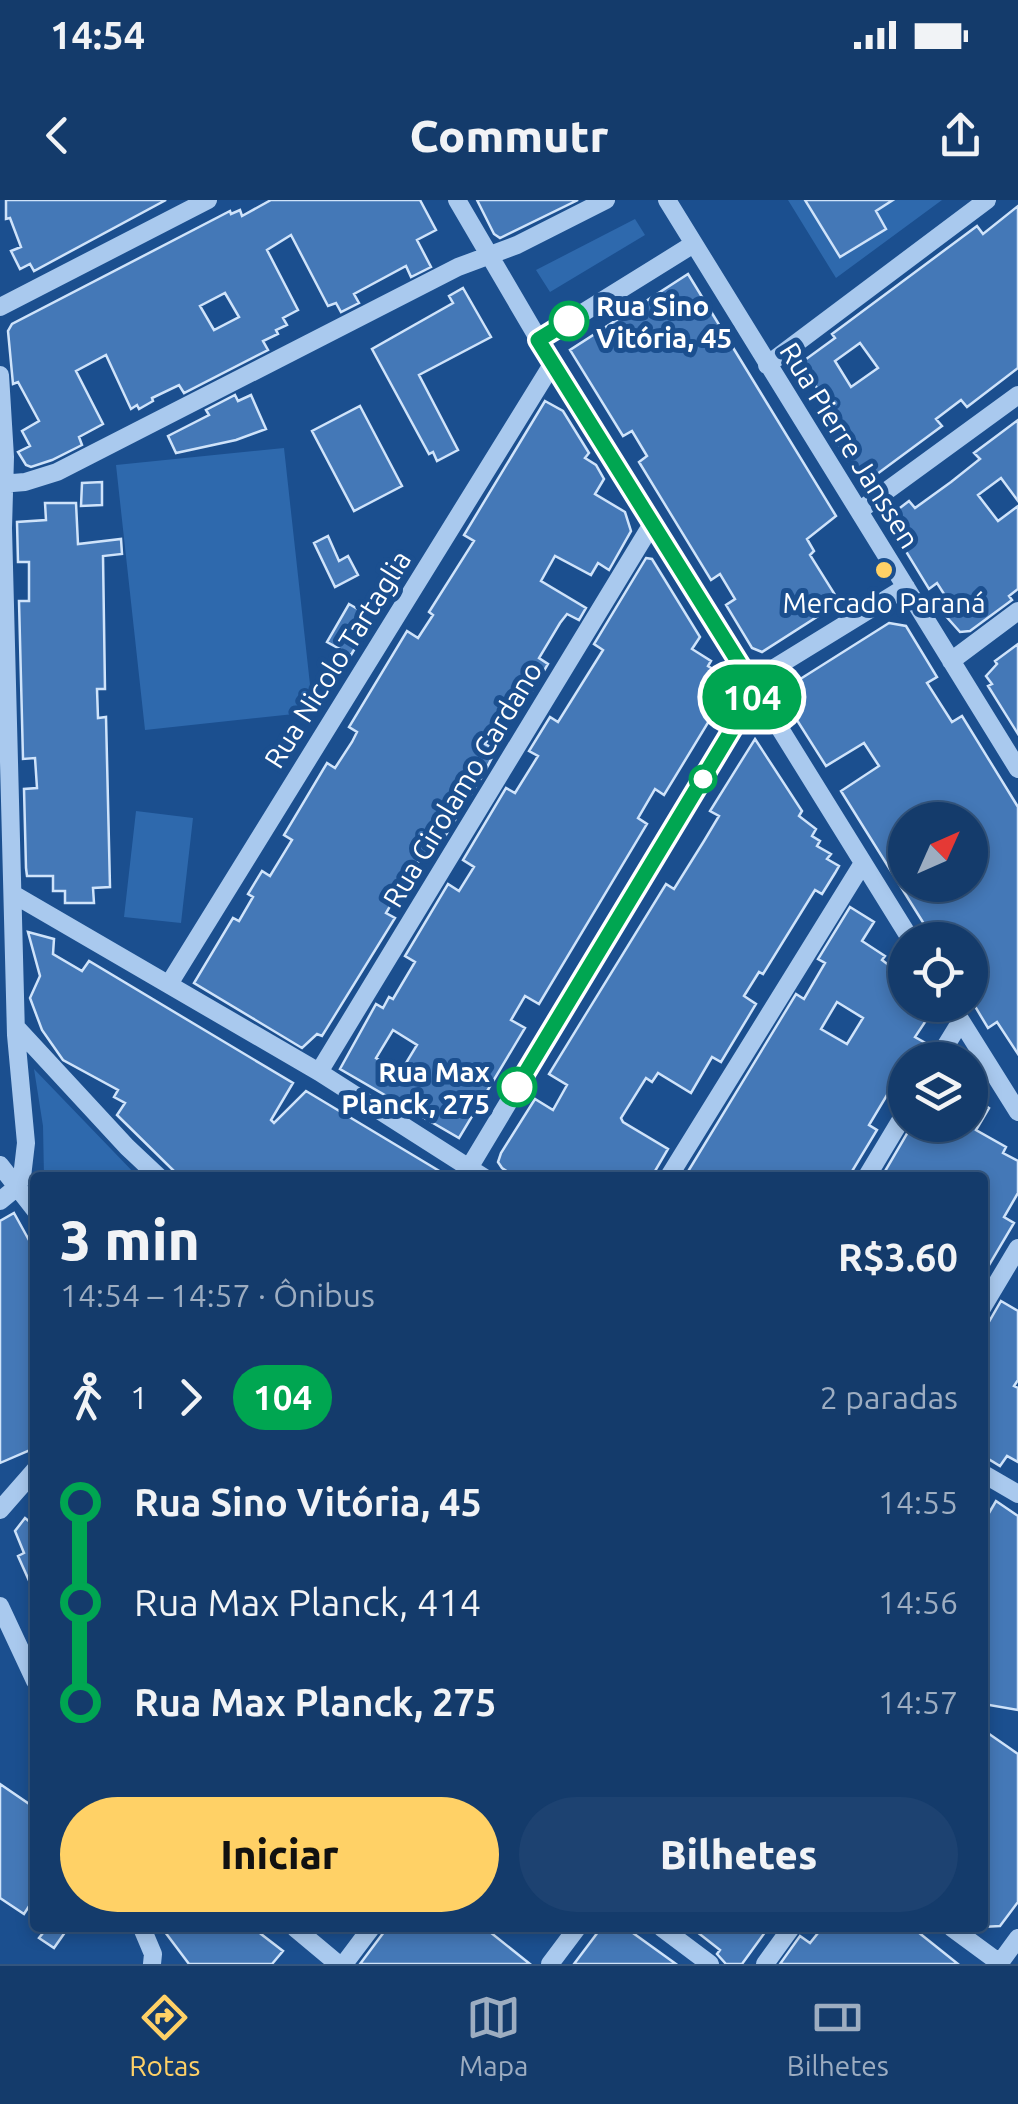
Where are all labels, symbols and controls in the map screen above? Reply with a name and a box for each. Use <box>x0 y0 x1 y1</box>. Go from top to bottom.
text: 14:54 <box>50 14 145 56</box>
icon: back <box>30 108 85 163</box>
icon: share <box>933 108 988 163</box>
text: Commutr <box>410 110 609 161</box>
place label: Rua Sino Vitória, 45 <box>596 290 732 353</box>
marker: Rua Sino Vitória, 45 <box>550 302 588 340</box>
street label: Rua Pierre Janssen <box>774 337 926 553</box>
street label: Rua Nicolo Tartaglia <box>258 545 416 773</box>
marker: Mercado Paraná <box>873 559 895 581</box>
place label: Mercado Paraná <box>782 587 986 618</box>
street label: Rua Girolamo Cardano <box>376 656 548 912</box>
line badge: 104 <box>694 664 810 730</box>
text: 104 <box>722 677 782 717</box>
unlabelled marker <box>690 766 716 792</box>
north arrow <box>888 802 988 902</box>
map controls <box>888 802 988 1142</box>
button: locate <box>888 922 988 1022</box>
button: layers <box>888 1042 988 1142</box>
place label: Rua Max Planck, 275 <box>341 1056 490 1119</box>
marker: Rua Max Planck, 275 <box>498 1068 536 1106</box>
text: 3 min <box>60 1209 200 1270</box>
text: R$3.60 <box>838 1236 958 1278</box>
text: 14:54 – 14:57 · Ônibus <box>60 1277 375 1313</box>
icon: walk <box>60 1370 115 1425</box>
icon: forward <box>163 1370 218 1425</box>
text: 104 <box>253 1377 312 1417</box>
text: 1 <box>130 1379 148 1415</box>
text: 2 paradas <box>820 1379 958 1415</box>
text: Rua Sino Vitória, 45 <box>134 1481 482 1523</box>
text: 14:55 <box>878 1484 958 1520</box>
text: Rua Max Planck, 414 <box>134 1581 481 1623</box>
text: 14:56 <box>878 1584 958 1620</box>
text: Rua Max Planck, 275 <box>134 1681 496 1723</box>
text: 14:57 <box>878 1684 958 1720</box>
button: Iniciar <box>60 1797 499 1912</box>
button: Bilhetes <box>519 1797 958 1912</box>
tab: Rotas <box>129 1990 200 2081</box>
tab: Mapa <box>459 1990 528 2081</box>
tab: Bilhetes <box>787 1990 889 2081</box>

